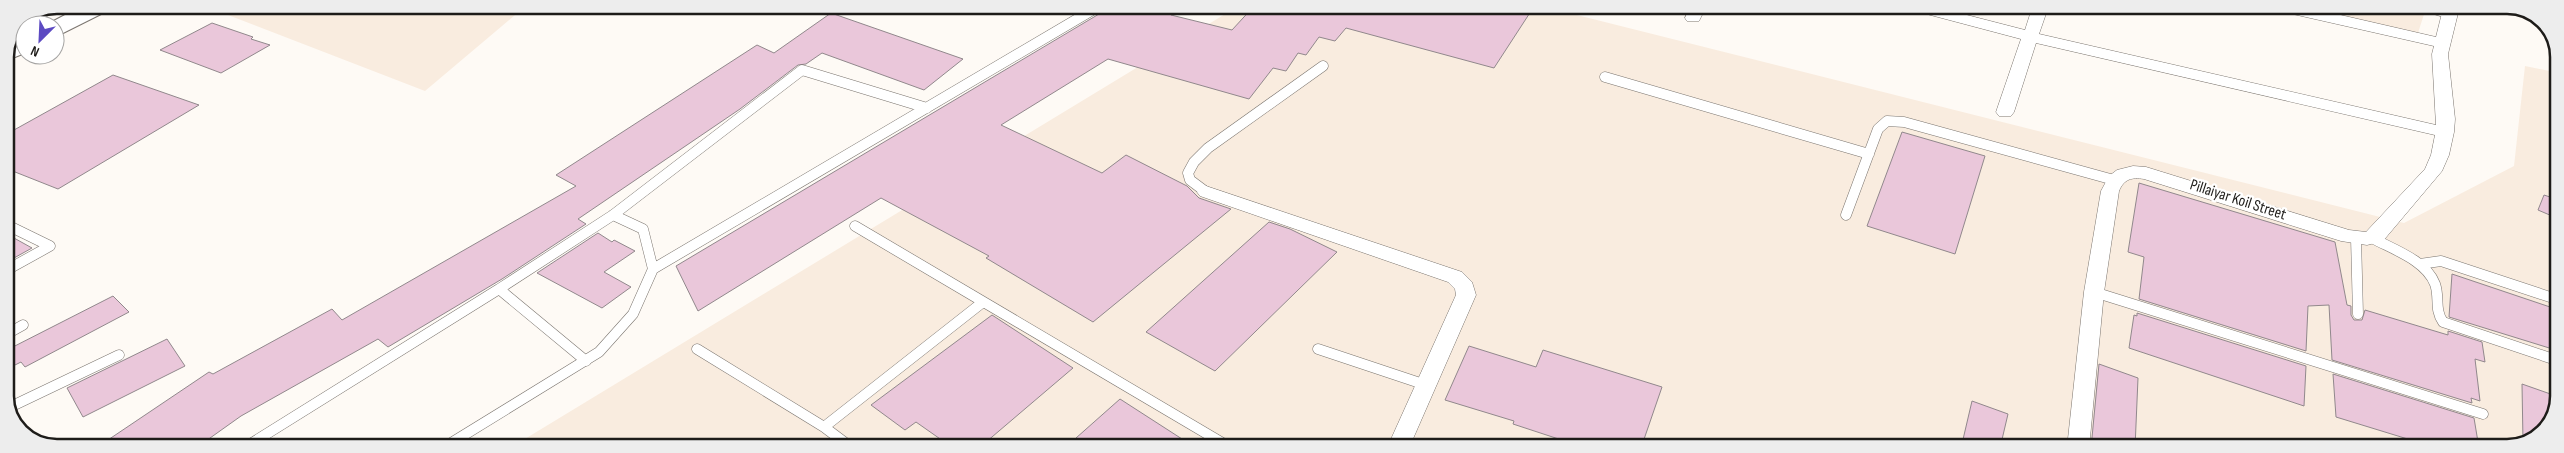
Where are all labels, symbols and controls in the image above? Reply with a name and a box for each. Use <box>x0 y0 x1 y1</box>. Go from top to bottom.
north arrow <box>15 15 65 65</box>
text: N <box>28 42 42 61</box>
street label: Pillaiyar Koil Street <box>2188 176 2289 225</box>

